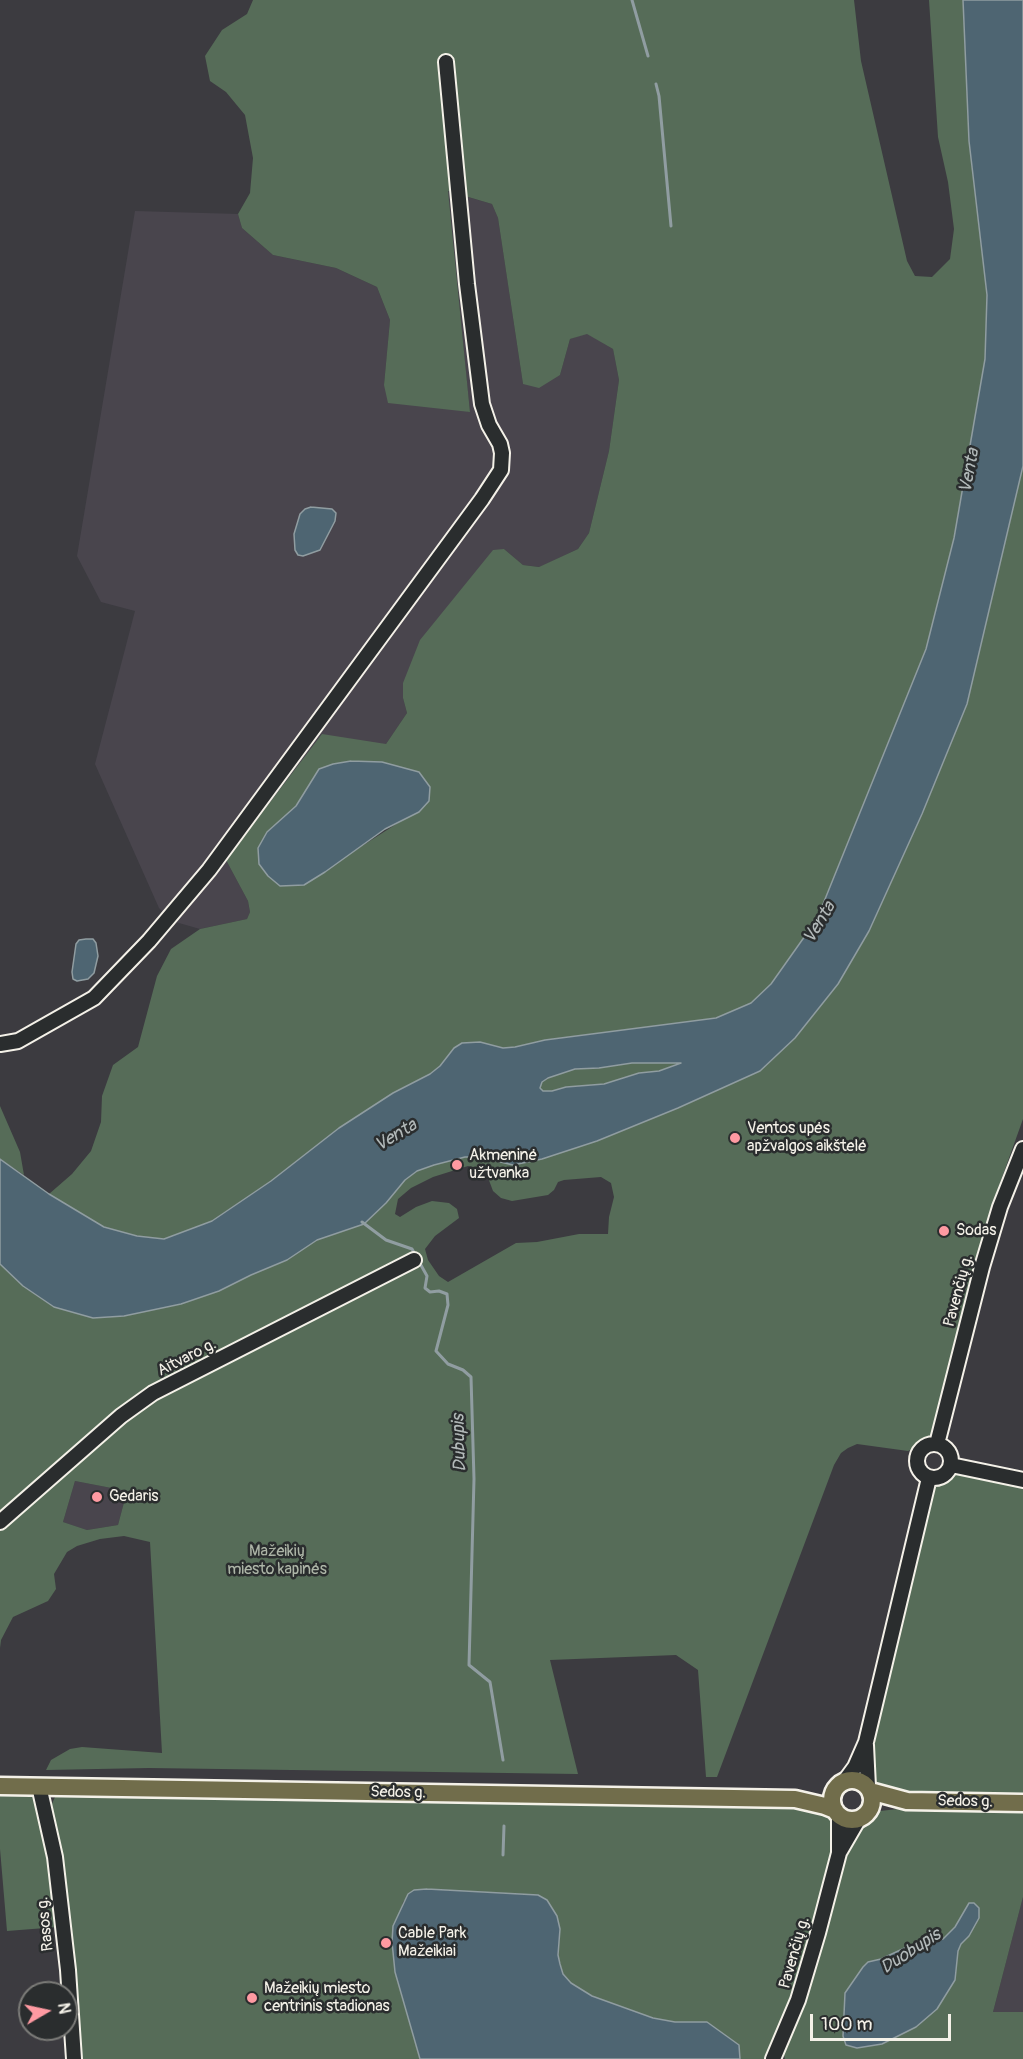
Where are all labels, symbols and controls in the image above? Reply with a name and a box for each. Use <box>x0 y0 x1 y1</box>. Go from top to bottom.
water label: Venta <box>955 447 985 495</box>
water label: Venta <box>799 898 841 948</box>
water label: Venta <box>371 1115 421 1157</box>
place label: Ventos upės apžvalgos aikštelė <box>747 1119 867 1157</box>
marker: Ventos upės apžvalgos aikštelė <box>728 1131 742 1145</box>
place label: Akmeninė užtvanka <box>469 1146 537 1184</box>
marker: Akmeninė užtvanka <box>450 1158 464 1172</box>
place label: Sodas <box>956 1221 996 1241</box>
marker: Sodas <box>937 1224 951 1238</box>
street label: Pavenčių g. <box>940 1253 978 1329</box>
street label: Aitvaro g. <box>154 1335 220 1381</box>
water label: Dubupis <box>448 1414 472 1472</box>
place label: Gedaris <box>109 1487 158 1507</box>
marker: Gedaris <box>90 1490 104 1504</box>
park label: Mažeikių miesto kapinės <box>227 1542 327 1580</box>
street label: Sedos g. <box>370 1783 426 1803</box>
street label: Sedos g. <box>937 1792 993 1812</box>
street label: Rasos g. <box>34 1896 58 1952</box>
street label: Pavenčių g. <box>776 1915 814 1991</box>
place label: Cable Park Mažeikiai <box>398 1924 466 1962</box>
water label: Duobupis <box>877 1925 945 1979</box>
marker: Cable Park Mažeikiai <box>379 1936 393 1950</box>
place label: Mažeikių miesto centrinis stadionas <box>264 1979 390 2017</box>
north arrow <box>18 1981 78 2041</box>
marker: Mažeikių miesto centrinis stadionas <box>245 1991 259 2005</box>
text: N <box>53 2002 75 2015</box>
scale bar <box>813 2002 954 2040</box>
text: 100 m <box>821 2013 873 2036</box>

